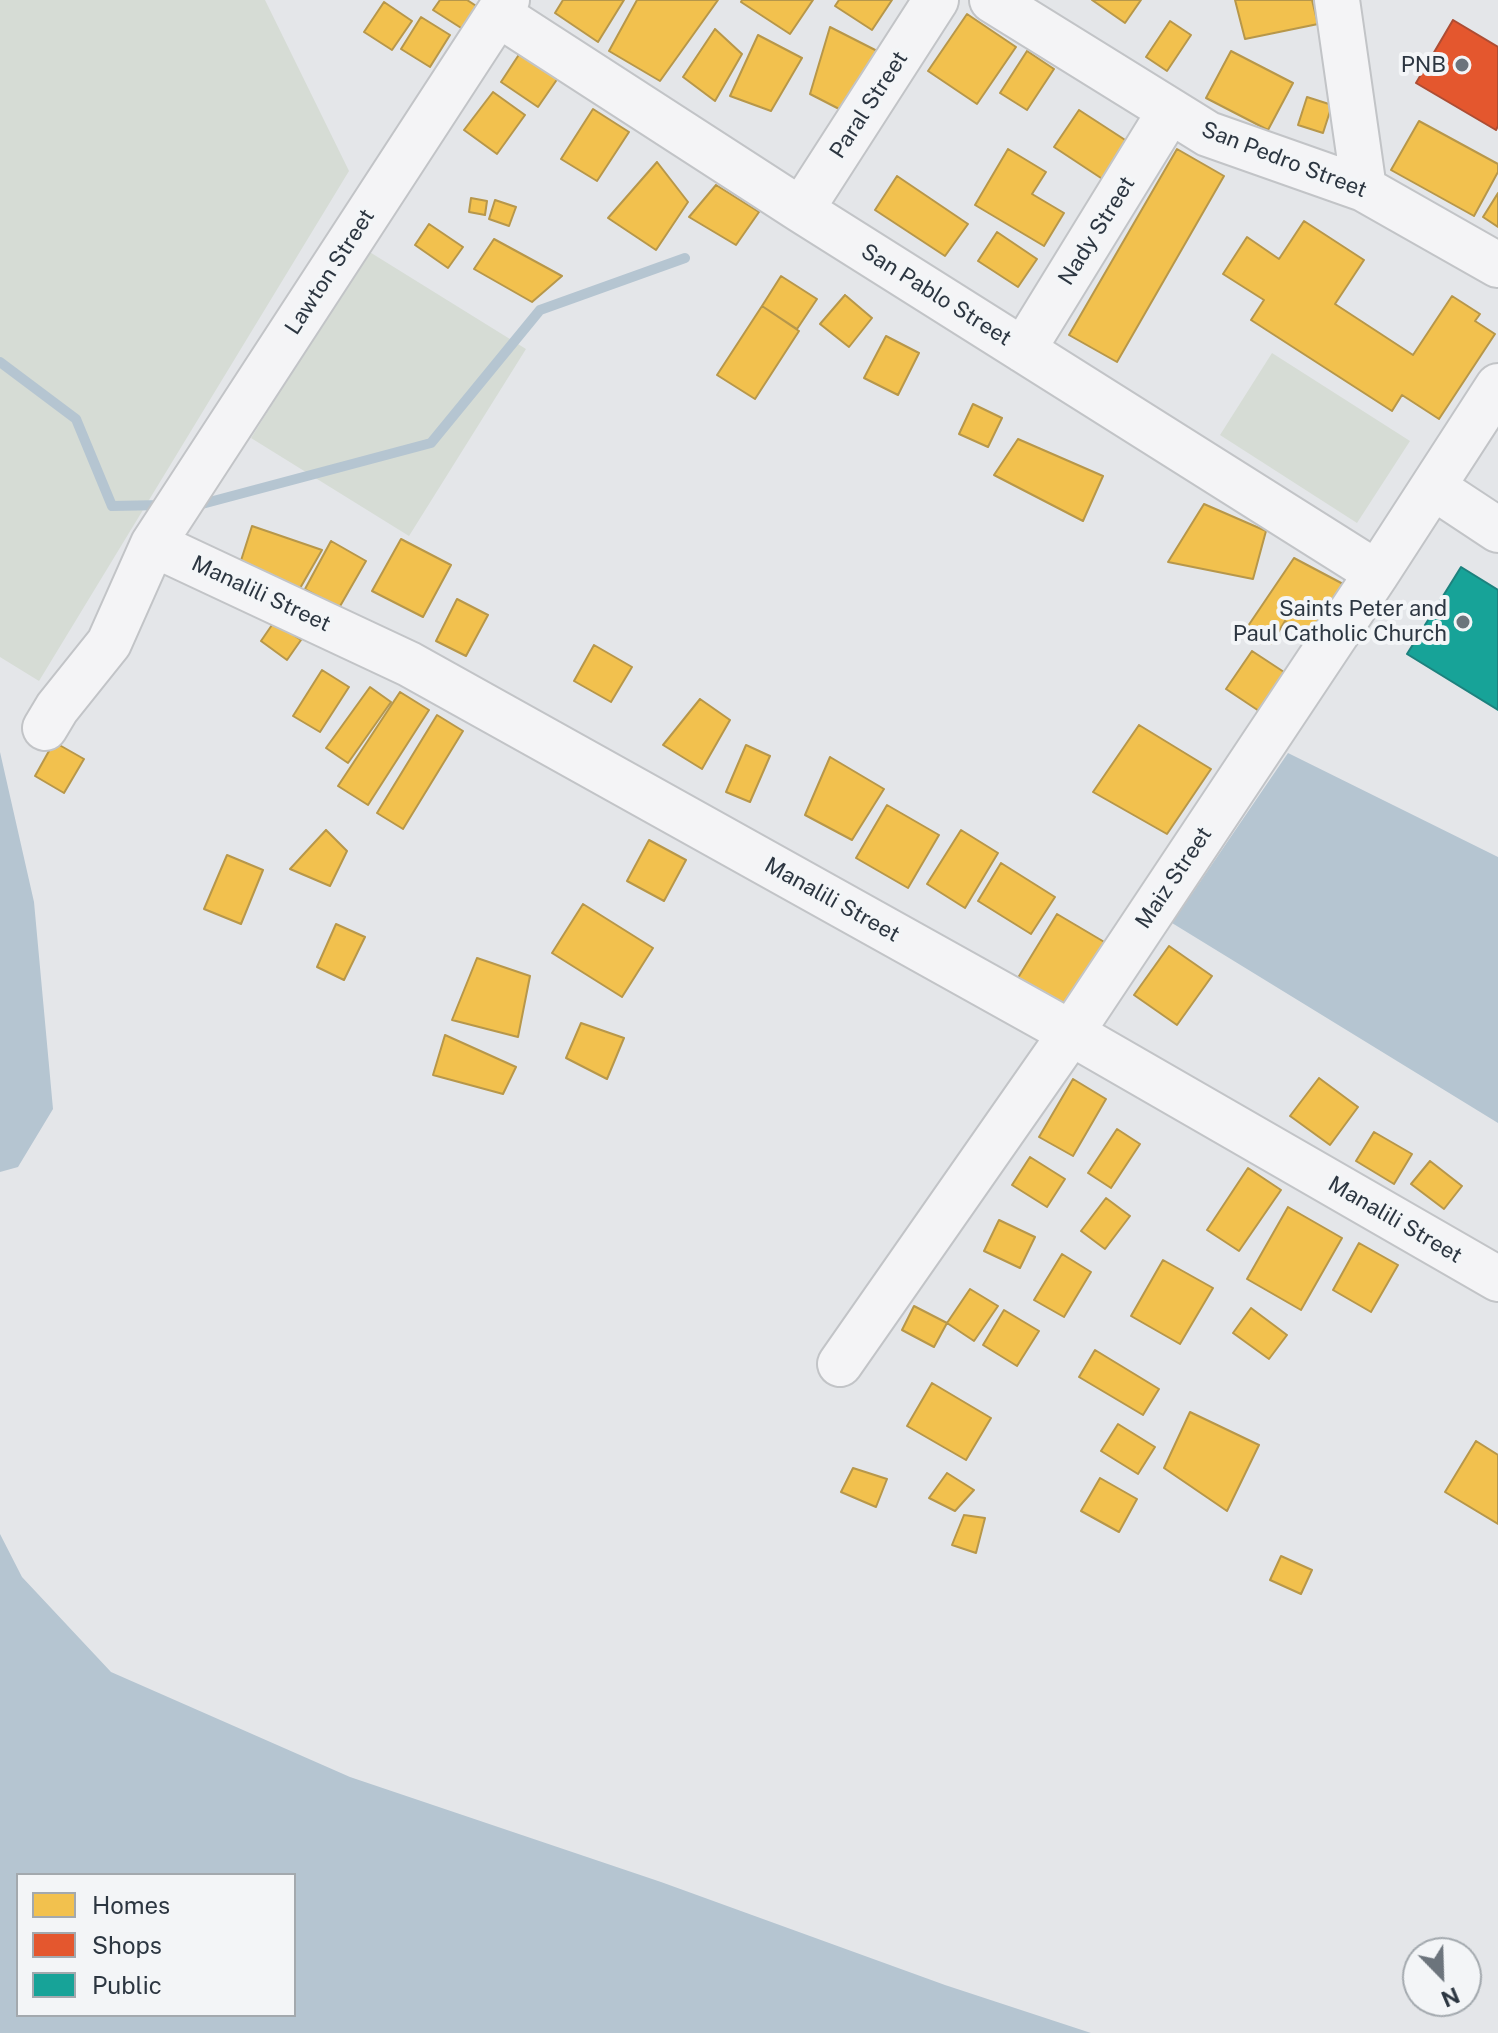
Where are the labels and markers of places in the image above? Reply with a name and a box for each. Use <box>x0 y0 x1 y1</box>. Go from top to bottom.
place label: PNB <box>1401 52 1446 78</box>
marker: PNB <box>1453 56 1471 74</box>
place label: Saints Peter and Paul Catholic Church <box>1233 596 1447 648</box>
marker: Saints Peter and Paul Catholic Church <box>1454 613 1472 631</box>

